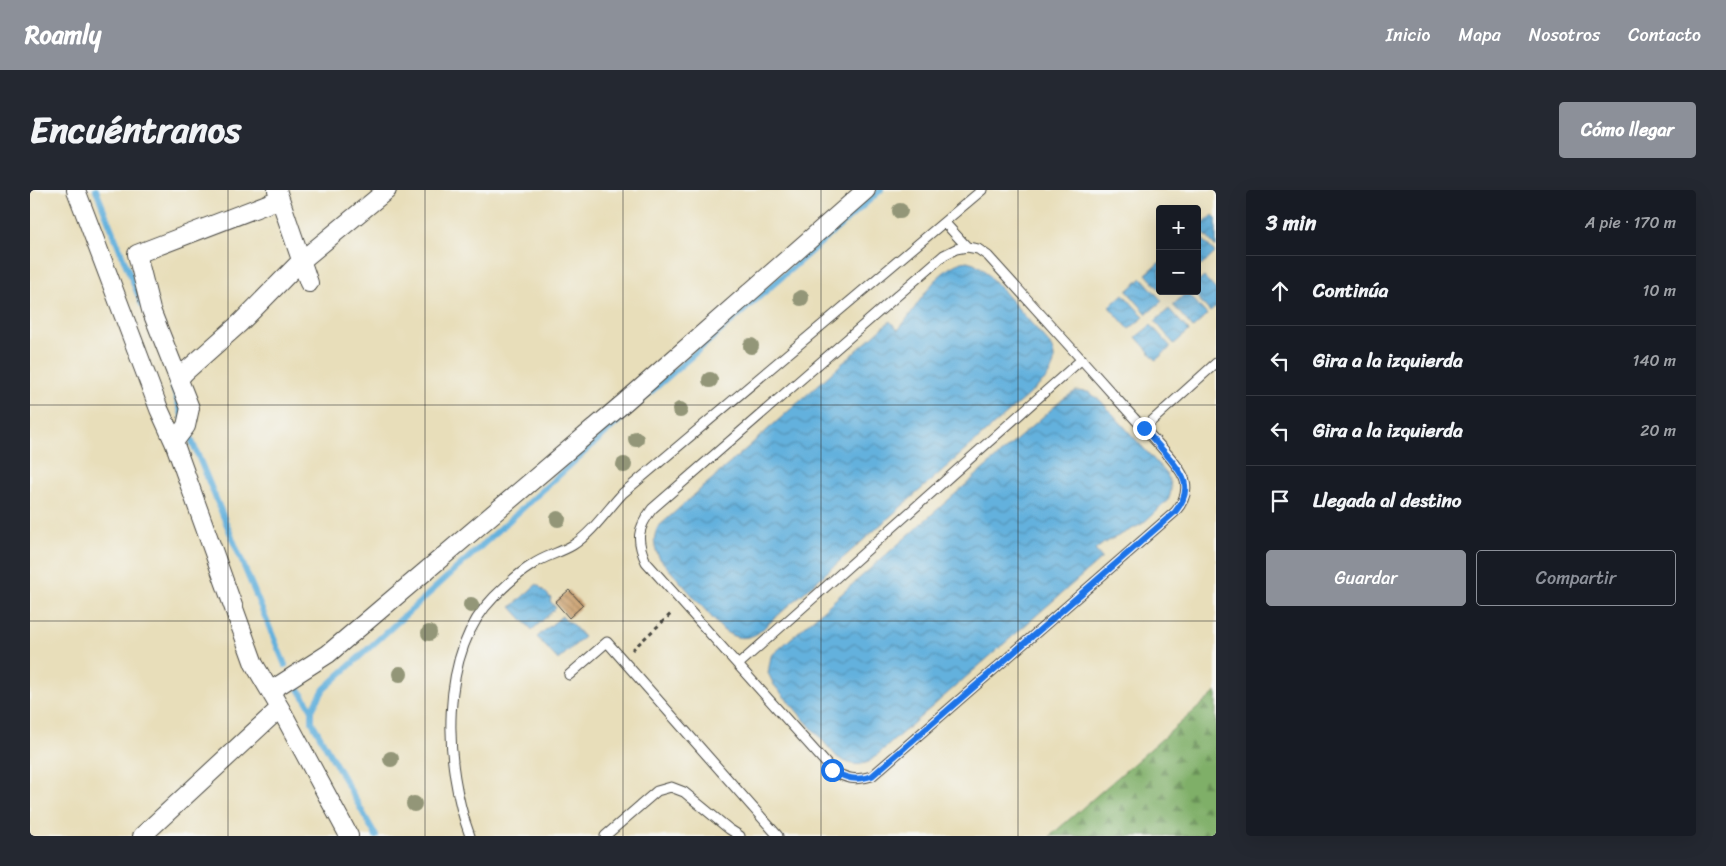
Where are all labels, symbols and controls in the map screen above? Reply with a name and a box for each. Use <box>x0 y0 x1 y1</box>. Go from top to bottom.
text: Roamly <box>25 14 101 56</box>
text: Inicio <box>1386 19 1431 51</box>
text: Mapa <box>1459 19 1501 51</box>
text: Nosotros <box>1529 19 1600 51</box>
text: Contacto <box>1628 19 1701 51</box>
text: Encuéntranos <box>30 99 241 161</box>
button: Cómo llegar <box>1559 102 1696 158</box>
text: 3 min <box>1266 204 1316 242</box>
map controls <box>1156 205 1201 295</box>
button: + <box>1156 205 1201 250</box>
text: A pie · 170 m <box>1585 208 1676 237</box>
button: − <box>1156 250 1201 295</box>
text: Continúa <box>1313 274 1388 307</box>
text: 10 m <box>1643 276 1676 305</box>
icon: ahead <box>1266 277 1294 305</box>
text: Gira a la izquierda <box>1313 344 1463 377</box>
text: 140 m <box>1633 346 1676 375</box>
icon: left <box>1266 347 1294 375</box>
text: Gira a la izquierda <box>1313 414 1463 447</box>
text: 20 m <box>1640 416 1676 445</box>
route end <box>1133 417 1156 440</box>
icon: left <box>1266 417 1294 445</box>
text: Llegada al destino <box>1313 484 1462 517</box>
icon: arrive <box>1266 487 1294 515</box>
button: Guardar <box>1266 550 1466 606</box>
button: Compartir <box>1476 550 1676 606</box>
route start <box>821 759 844 782</box>

